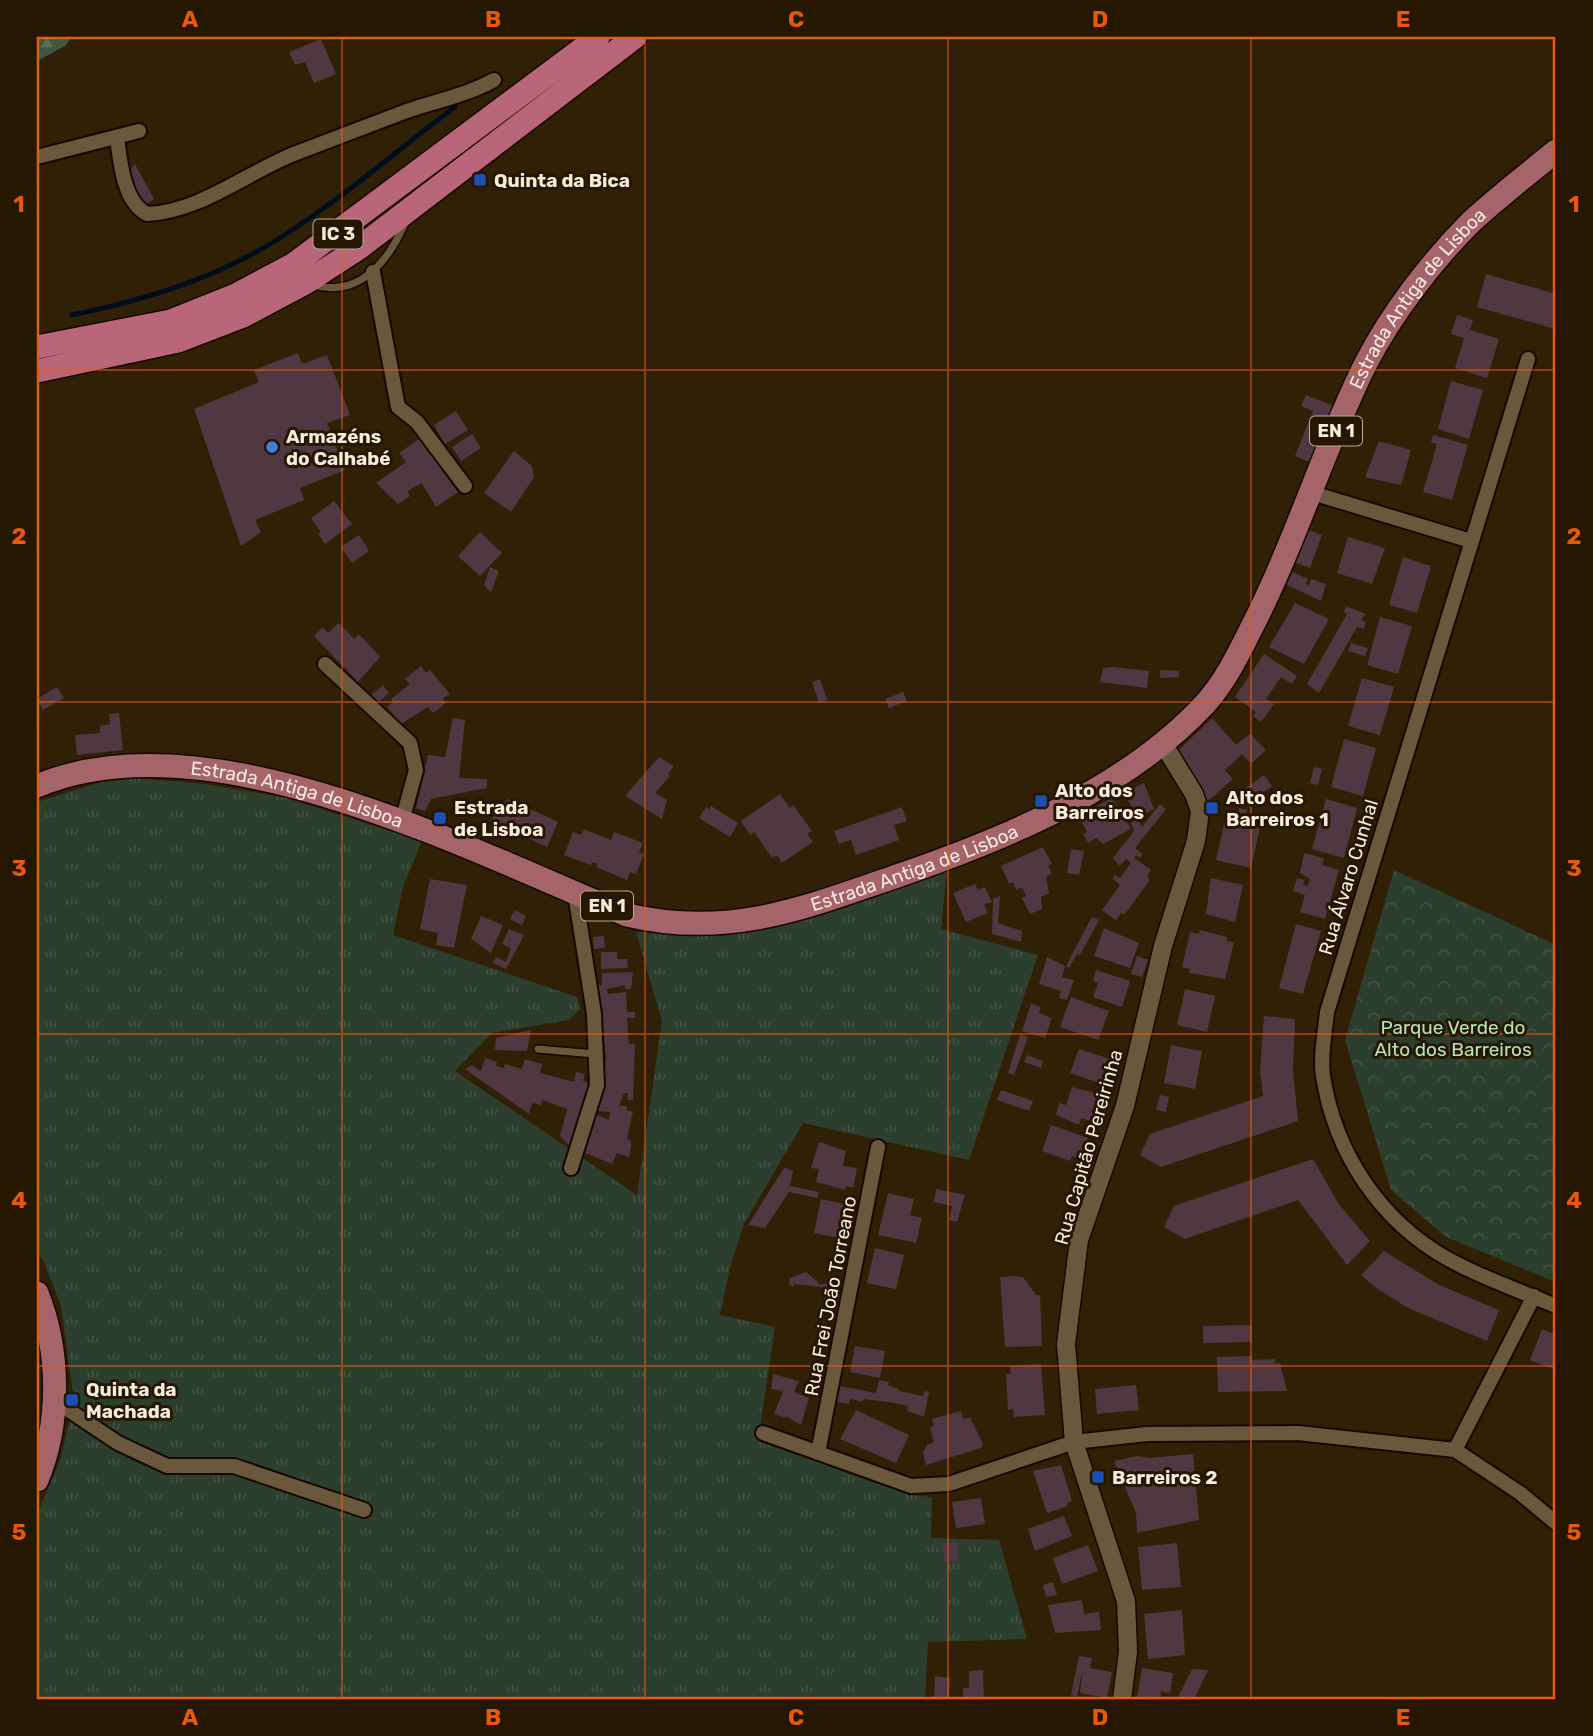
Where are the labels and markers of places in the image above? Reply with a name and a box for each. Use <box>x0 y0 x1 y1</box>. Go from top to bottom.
place label: Quinta da Bica <box>494 169 630 192</box>
marker: Quinta da Bica <box>472 172 488 188</box>
place label: Armazéns do Calhabé <box>286 425 390 470</box>
marker: Armazéns do Calhabé <box>264 439 280 455</box>
place label: Alto dos Barreiros <box>1055 779 1144 824</box>
place label: Alto dos Barreiros 1 <box>1226 786 1329 831</box>
marker: Alto dos Barreiros <box>1033 793 1049 809</box>
place label: Estrada de Lisboa <box>454 796 543 841</box>
marker: Alto dos Barreiros 1 <box>1204 800 1220 816</box>
marker: Estrada de Lisboa <box>432 810 448 826</box>
place label: Quinta da Machada <box>86 1378 177 1423</box>
marker: Quinta da Machada <box>64 1392 80 1408</box>
place label: Barreiros 2 <box>1112 1466 1218 1489</box>
marker: Barreiros 2 <box>1090 1469 1106 1485</box>

